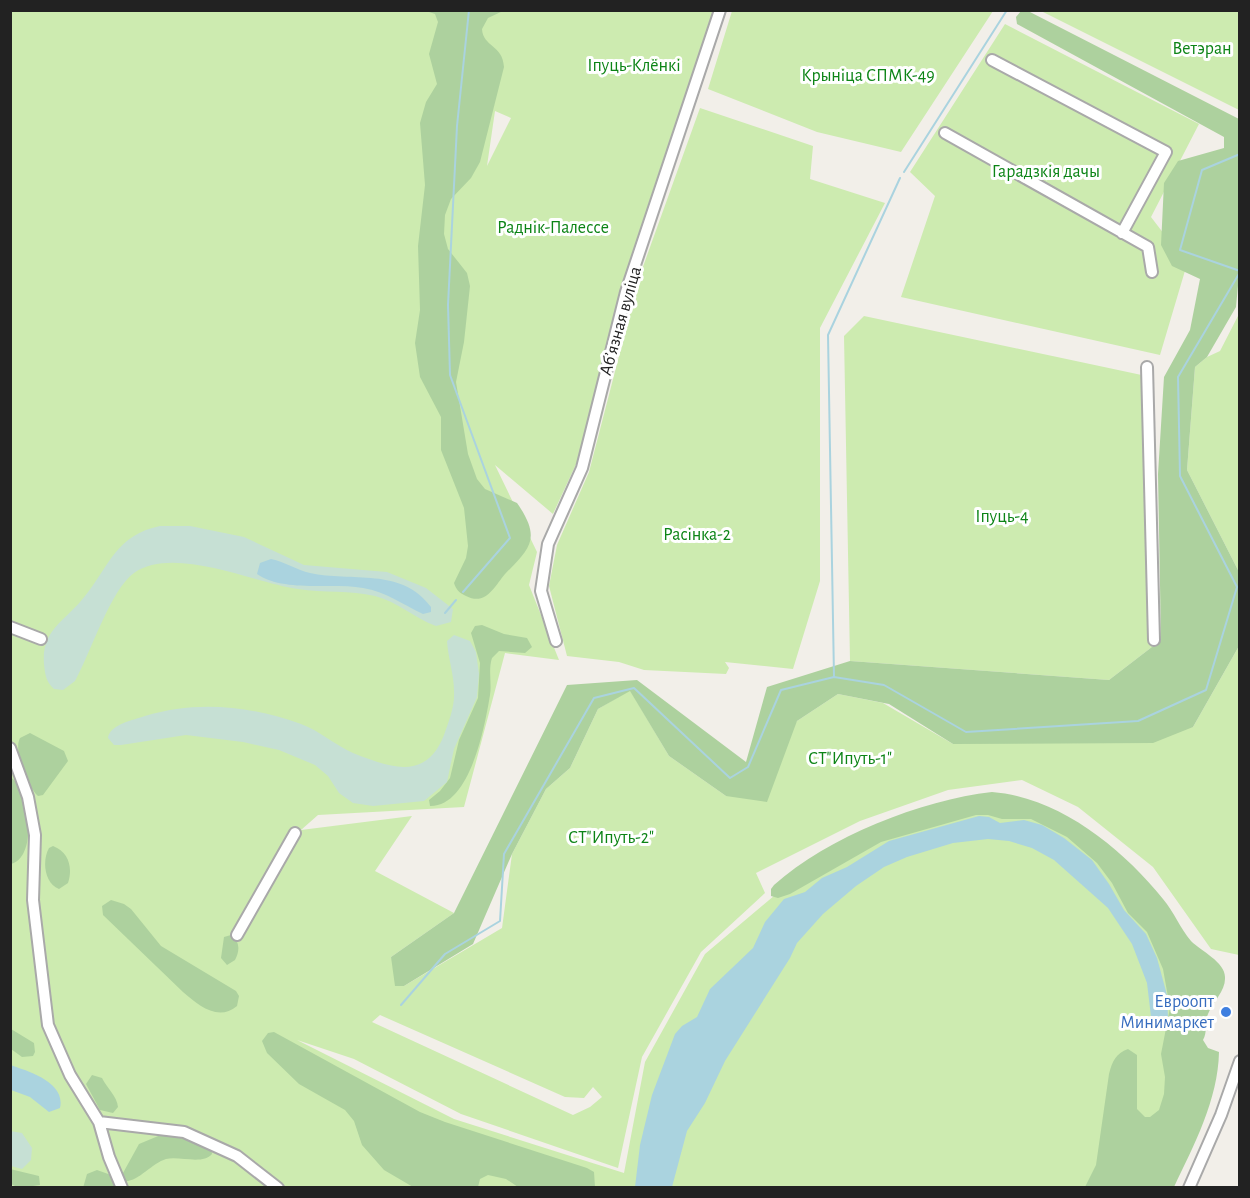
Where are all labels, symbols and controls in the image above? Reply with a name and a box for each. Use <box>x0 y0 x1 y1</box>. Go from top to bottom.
park label: Ветэран <box>1172 40 1232 58</box>
park label: Іпуць-Клёнкі <box>587 57 681 75</box>
park label: Крыніца СПМК-49 <box>801 67 935 85</box>
park label: Гарадзкія дачы <box>992 163 1100 181</box>
park label: Раднік-Палессе <box>497 219 609 237</box>
street label: Абʼязная вуліца <box>596 264 645 378</box>
park label: Іпуць-4 <box>975 508 1029 526</box>
park label: Расінка-2 <box>663 526 731 544</box>
park label: СТ"Ипуть-1" <box>808 750 892 768</box>
park label: СТ"Ипуть-2" <box>568 829 654 847</box>
place label: Евроопт Минимаркет <box>1120 993 1215 1032</box>
marker: Евроопт Минимаркет <box>1219 1005 1233 1019</box>

